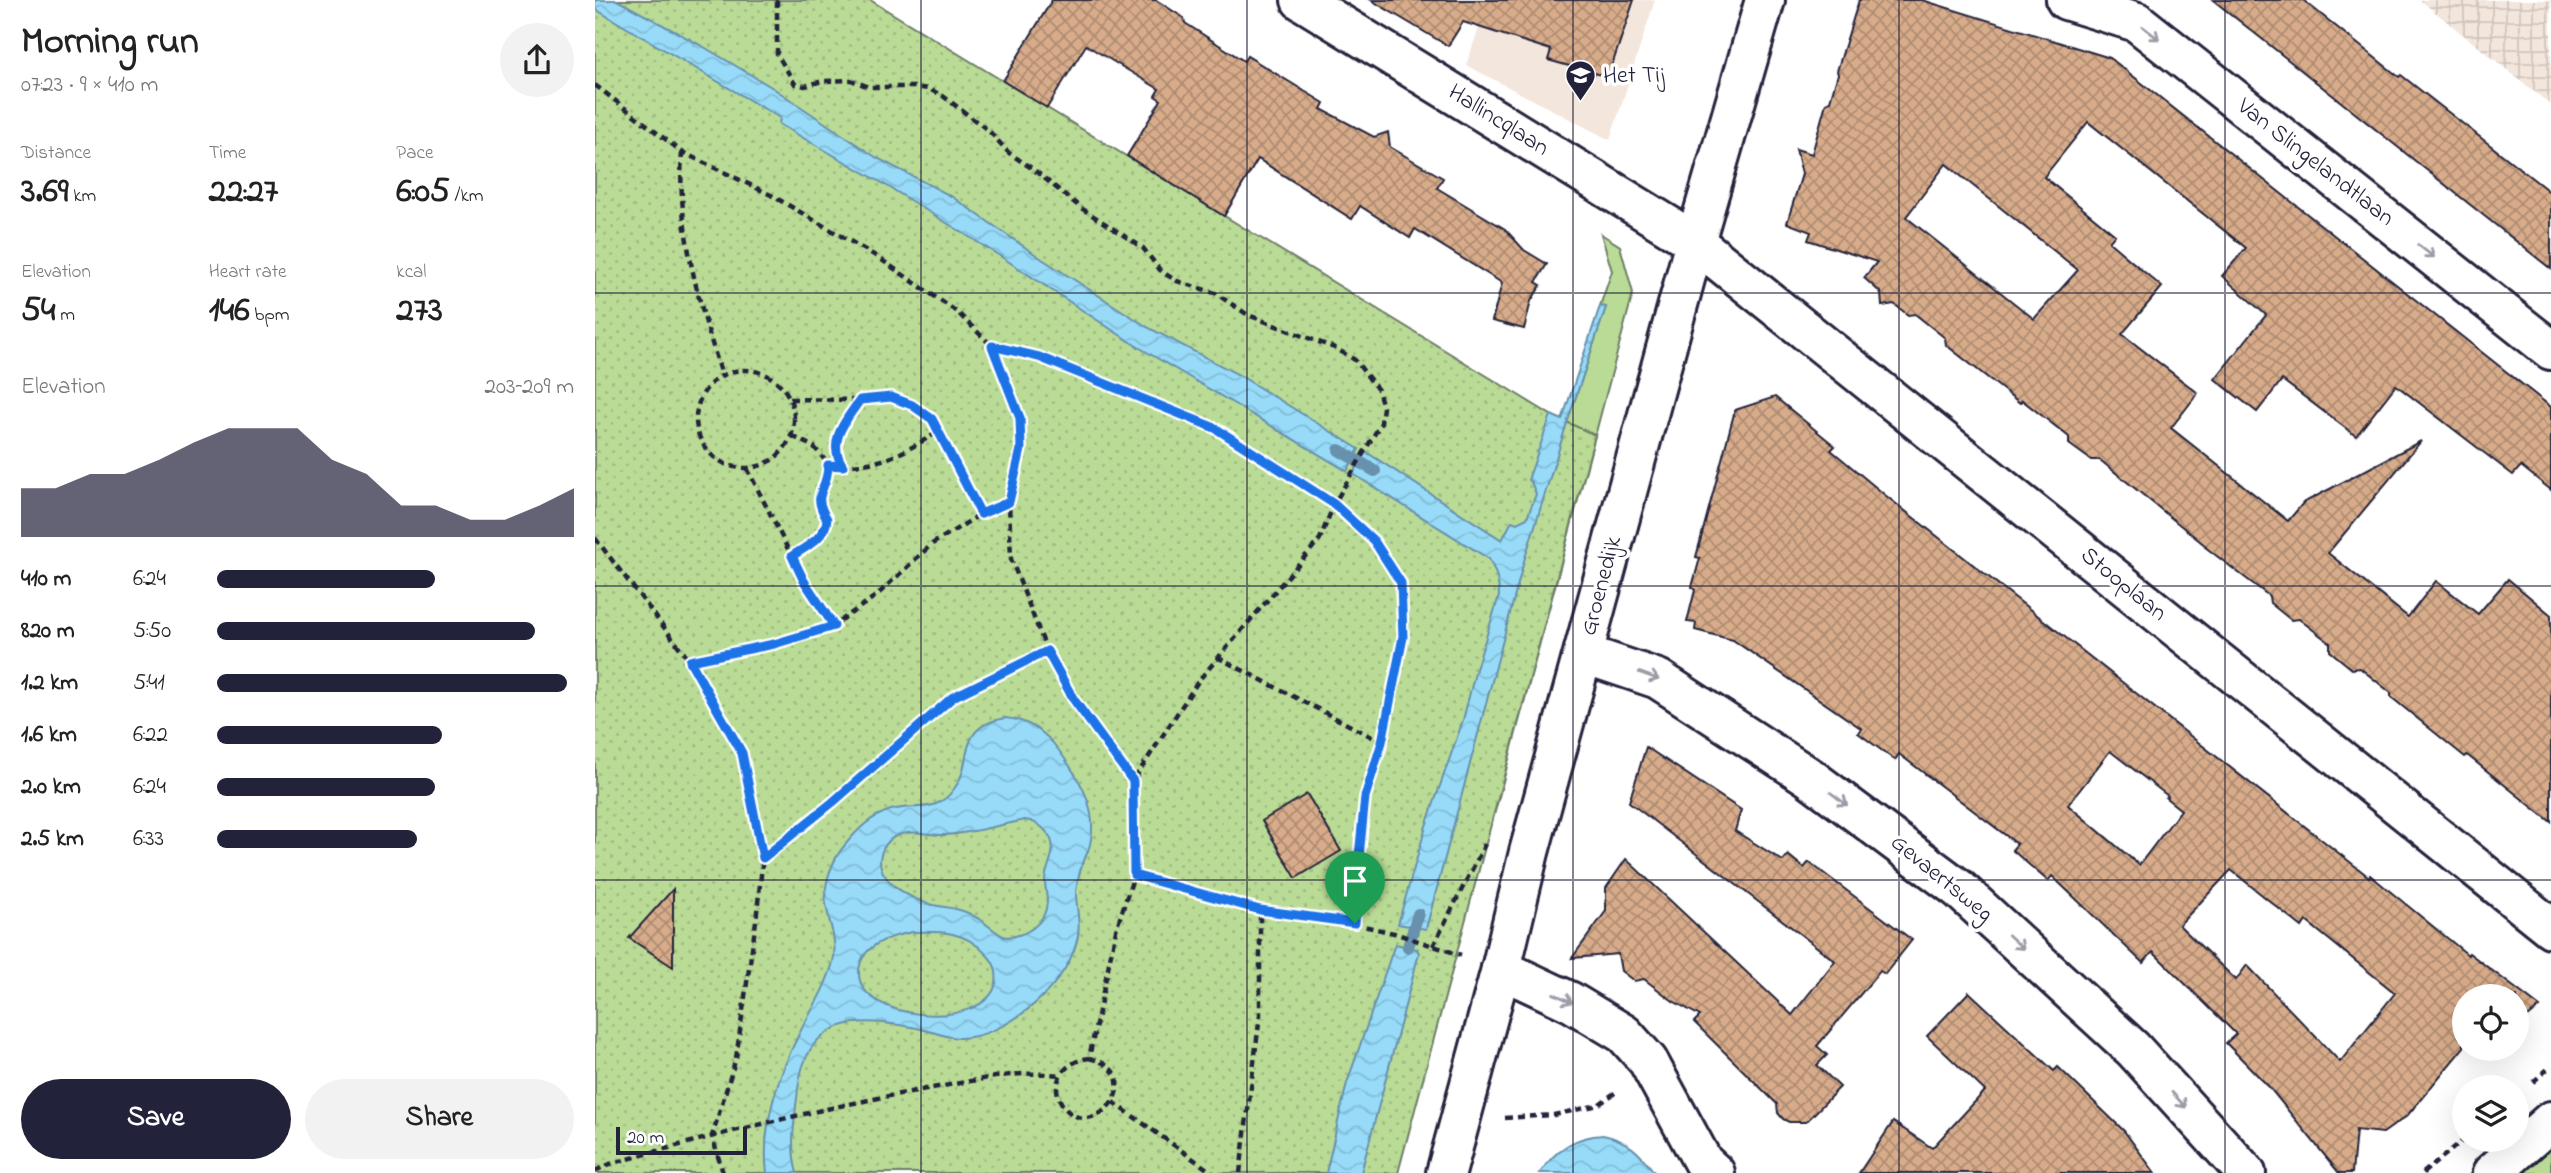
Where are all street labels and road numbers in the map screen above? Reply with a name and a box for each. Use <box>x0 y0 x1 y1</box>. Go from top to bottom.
street label: Hallincqlaan <box>1441 76 1555 166</box>
street label: Van Slingelandtlaan <box>2228 90 2401 236</box>
street label: Groenedijk <box>1572 532 1632 640</box>
street label: Stooplaan <box>2072 539 2174 631</box>
street label: Gevaertsweg <box>1882 826 2000 932</box>

